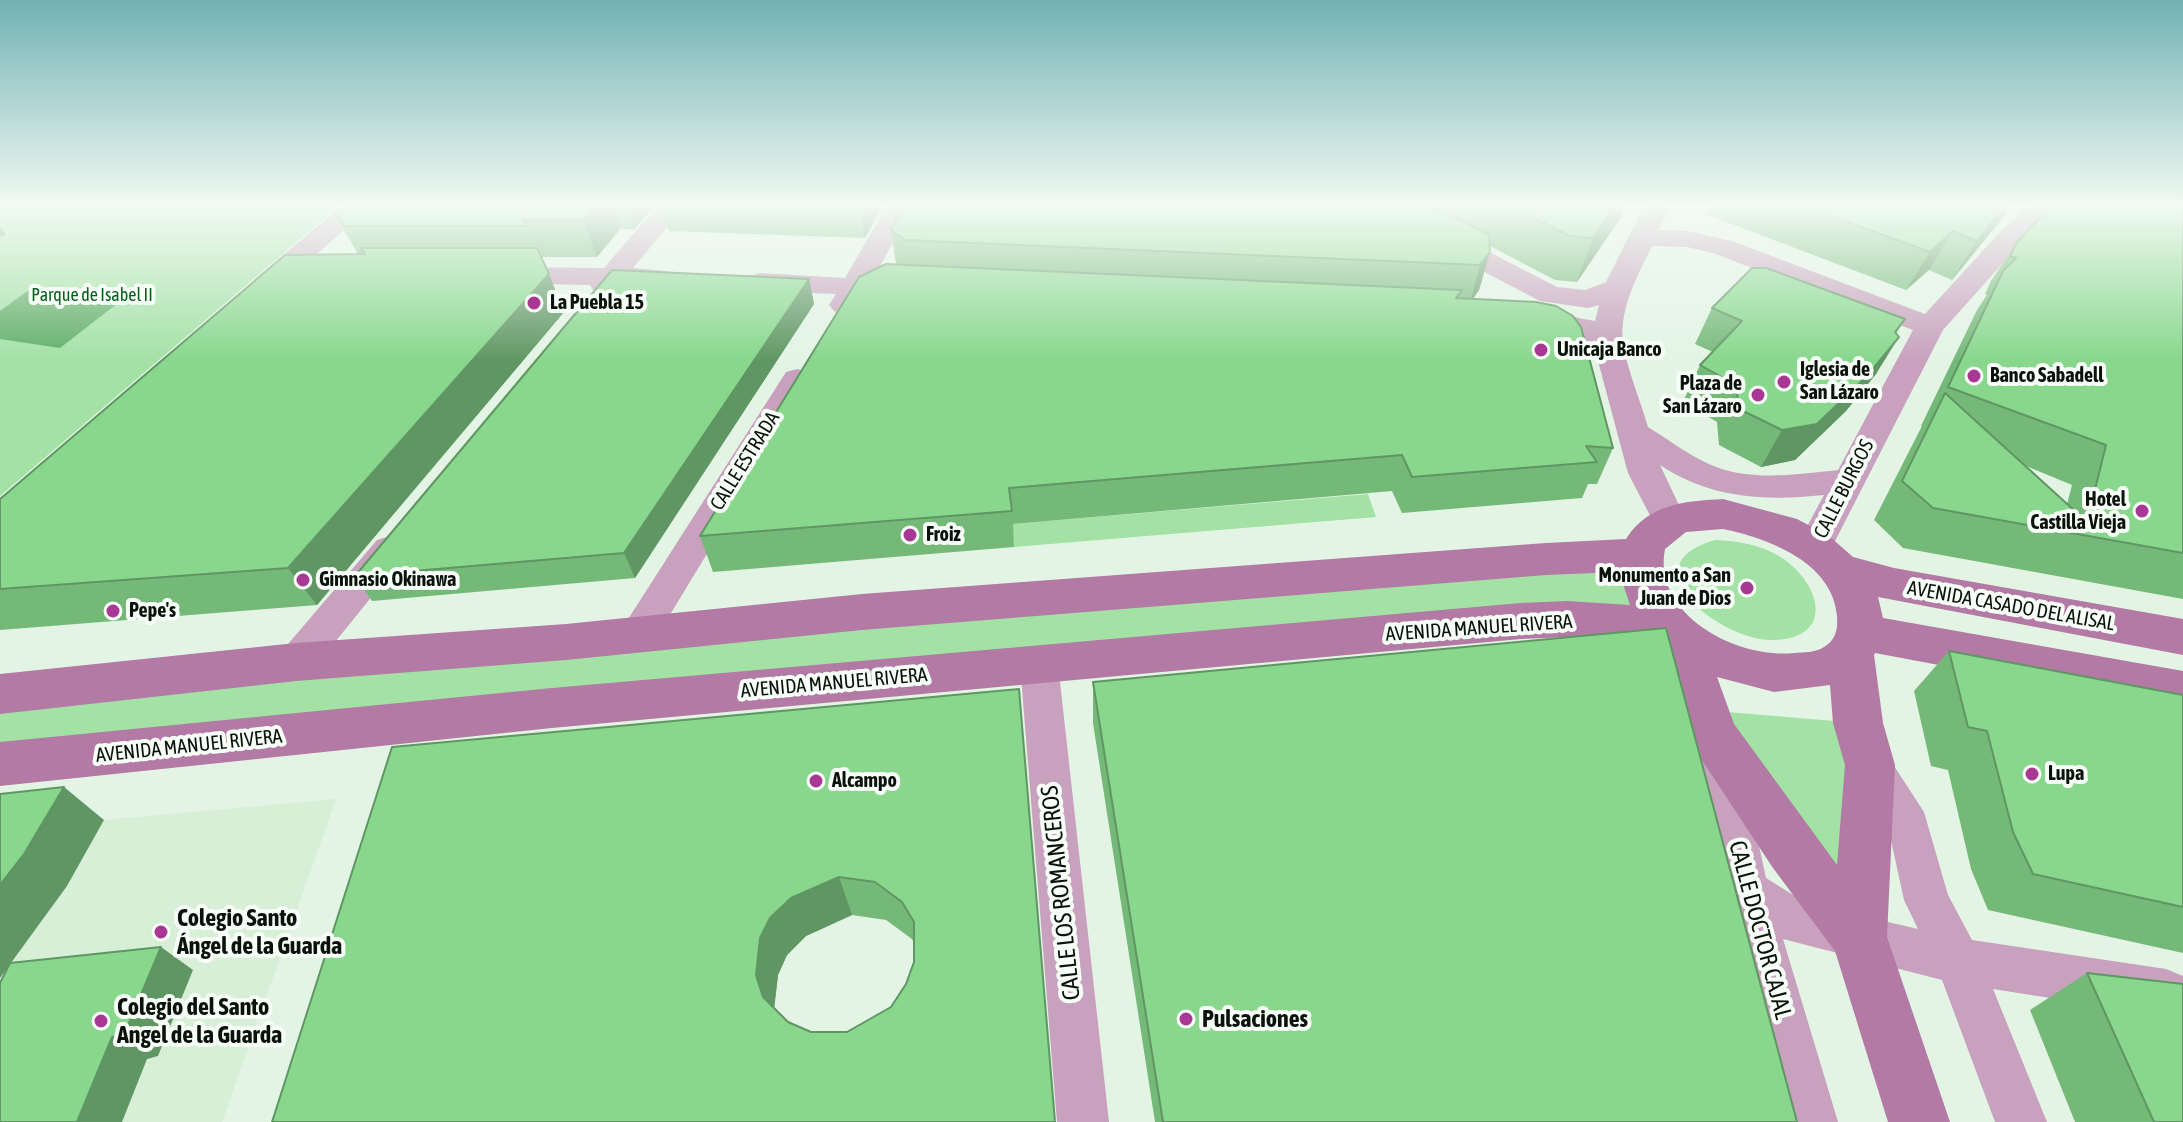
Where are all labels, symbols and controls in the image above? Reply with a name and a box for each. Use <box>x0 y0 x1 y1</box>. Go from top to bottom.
park label: Parque de Isabel II <box>31 284 153 306</box>
place label: La Puebla 15 <box>550 291 644 315</box>
marker: La Puebla 15 <box>525 294 543 312</box>
place label: Unicaja Banco <box>1557 338 1662 362</box>
marker: Unicaja Banco <box>1532 341 1550 359</box>
place label: Iglesia de San Lázaro <box>1800 358 1879 405</box>
place label: Banco Sabadell <box>1990 364 2104 388</box>
marker: Banco Sabadell <box>1965 367 1983 385</box>
place label: Plaza de San Lázaro <box>1663 372 1742 419</box>
marker: Iglesia de San Lázaro <box>1775 373 1793 391</box>
marker: Plaza de San Lázaro <box>1749 386 1767 404</box>
street label: CALLE ESTRADA <box>705 407 785 515</box>
street label: CALLE BURGOS <box>1809 436 1879 542</box>
place label: Hotel Castilla Vieja <box>2030 488 2126 535</box>
marker: Hotel Castilla Vieja <box>2133 502 2151 520</box>
place label: Froiz <box>926 523 961 547</box>
marker: Froiz <box>901 526 919 544</box>
place label: Monumento a San Juan de Dios <box>1599 564 1731 611</box>
place label: Gimnasio Okinawa <box>319 568 456 592</box>
marker: Gimnasio Okinawa <box>294 571 312 589</box>
street label: AVENIDA CASADO DEL ALISAL <box>1906 576 2116 636</box>
marker: Monumento a San Juan de Dios <box>1738 579 1756 597</box>
place label: Pepe's <box>129 599 176 623</box>
marker: Pepe's <box>104 602 122 620</box>
street label: AVENIDA MANUEL RIVERA <box>1385 609 1573 647</box>
street label: AVENIDA MANUEL RIVERA <box>740 663 928 703</box>
street label: AVENIDA MANUEL RIVERA <box>95 724 283 768</box>
place label: Lupa <box>2048 762 2084 786</box>
marker: Lupa <box>2023 765 2041 783</box>
place label: Alcampo <box>832 769 897 793</box>
marker: Alcampo <box>807 772 825 790</box>
street label: CALLE LOS ROMANCEROS <box>1035 784 1087 1002</box>
street label: CALLE DOCTOR CAJAL <box>1722 838 1798 1022</box>
place label: Colegio Santo Ángel de la Guarda <box>177 904 342 960</box>
marker: Colegio Santo Ángel de la Guarda <box>152 923 170 941</box>
place label: Colegio del Santo Angel de la Guarda <box>117 993 282 1049</box>
place label: Pulsaciones <box>1202 1005 1308 1033</box>
marker: Pulsaciones <box>1177 1010 1195 1028</box>
marker: Colegio del Santo Angel de la Guarda <box>92 1012 110 1030</box>

